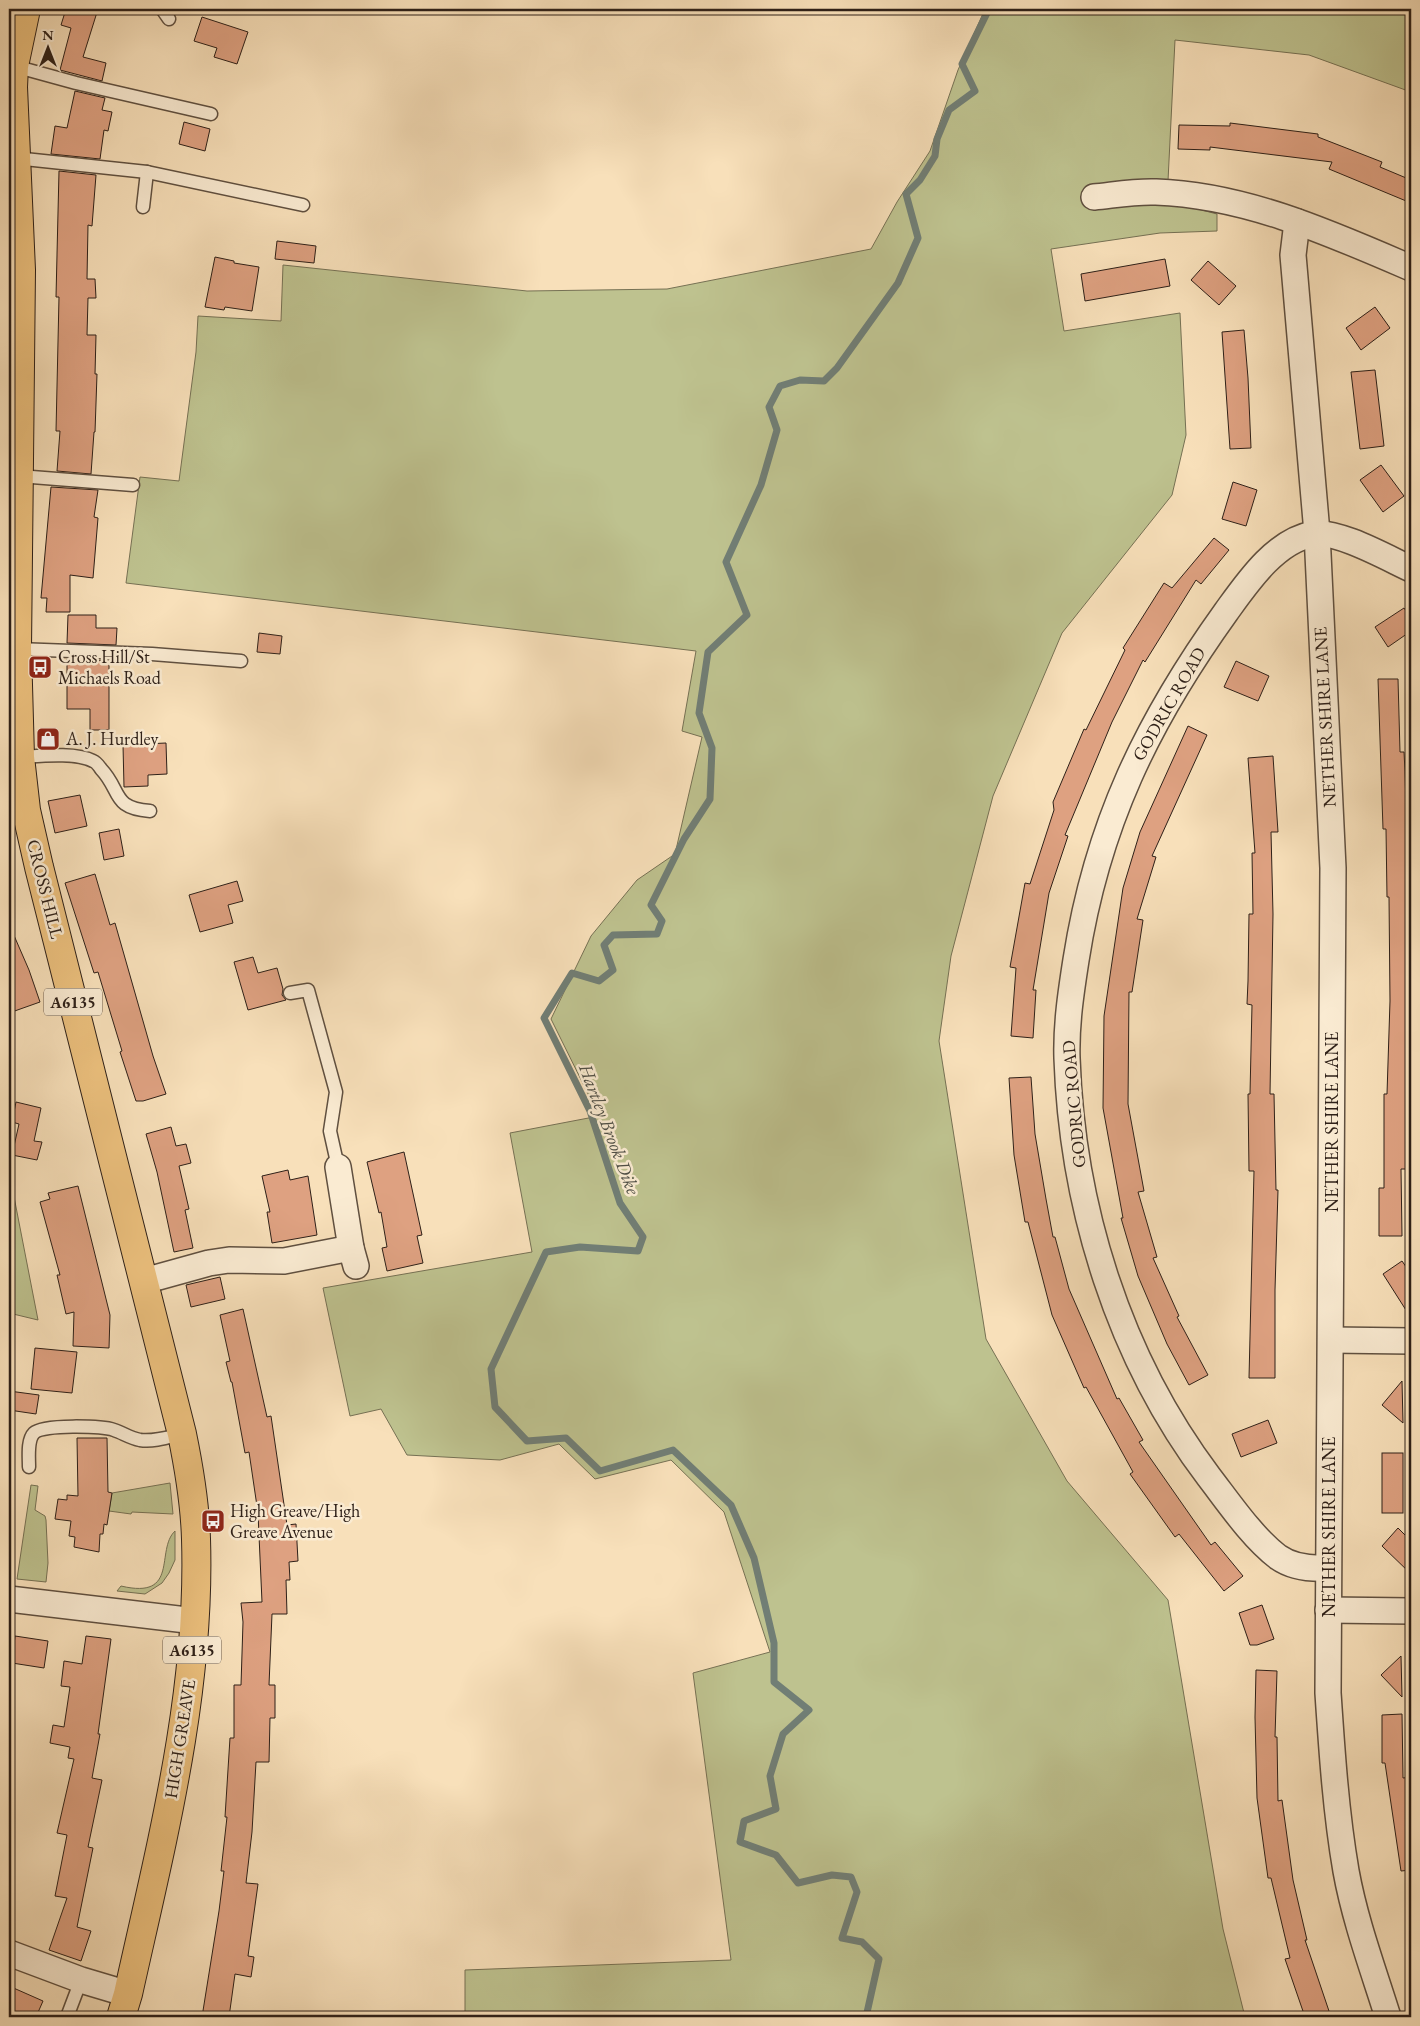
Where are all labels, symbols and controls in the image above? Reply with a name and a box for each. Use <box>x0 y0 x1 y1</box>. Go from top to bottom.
north arrow <box>22 22 72 72</box>
text: N <box>42 26 54 44</box>
street label: NETHER SHIRE LANE <box>1308 626 1341 808</box>
street label: GODRIC ROAD <box>1127 643 1210 765</box>
place label: Cross Hill/St Michaels Road <box>58 645 162 689</box>
bus stop icon: Cross Hill/St Michaels Road <box>27 654 53 680</box>
shop icon: A. J. Hurdley <box>35 726 61 752</box>
place label: A. J. Hurdley <box>65 727 159 750</box>
street label: CROSS HILL <box>22 837 69 941</box>
road number: A6135 <box>44 989 102 1016</box>
street label: NETHER SHIRE LANE <box>1320 1032 1343 1212</box>
street label: GODRIC ROAD <box>1056 1039 1091 1169</box>
water label: Hartley Brook Dike <box>573 1059 646 1199</box>
street label: NETHER SHIRE LANE <box>1317 1437 1340 1617</box>
place label: High Greave/High Greave Avenue <box>230 1499 360 1543</box>
bus stop icon: High Greave/High Greave Avenue <box>200 1508 226 1534</box>
road number: A6135 <box>163 1636 221 1664</box>
street label: HIGH GREAVE <box>159 1678 200 1800</box>

